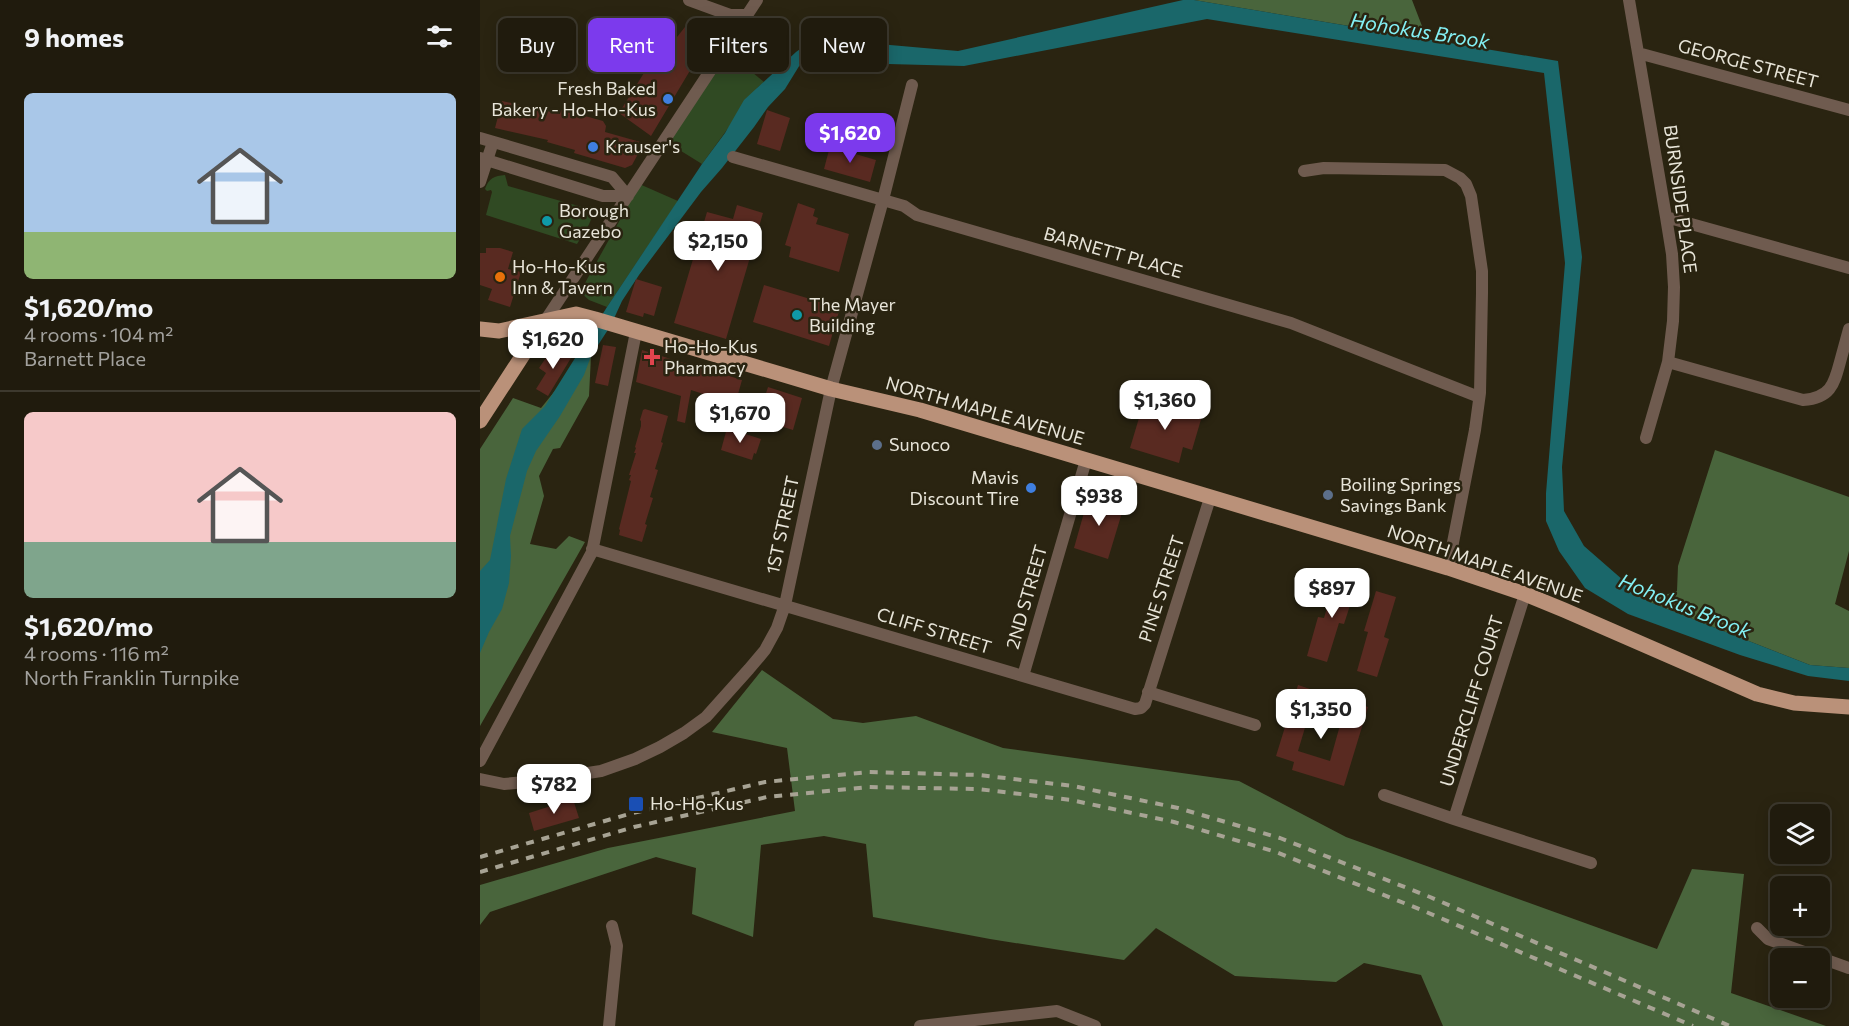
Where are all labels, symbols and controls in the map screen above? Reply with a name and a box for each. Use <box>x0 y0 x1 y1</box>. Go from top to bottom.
water label: Hohokus Brook <box>1349 7 1493 53</box>
chip: Buy <box>498 18 576 72</box>
chip: Rent <box>588 18 675 72</box>
chip: Filters <box>687 18 789 72</box>
chip: New <box>801 18 887 72</box>
icon: filters <box>423 20 456 53</box>
text: 9 homes <box>24 21 124 52</box>
street label: GEORGE STREET <box>1676 34 1821 92</box>
place label: Fresh Baked Bakery - Ho-Ho-Kus <box>491 77 656 120</box>
marker: Fresh Baked Bakery - Ho-Ho-Kus <box>661 92 675 106</box>
pin: $1,620 <box>801 113 899 164</box>
text: $1,620 <box>819 120 881 144</box>
street label: BURNSIDE PLACE <box>1660 123 1702 275</box>
icon: home <box>186 132 294 240</box>
place label: Krauser's <box>605 135 680 157</box>
marker: Krauser's <box>586 140 600 154</box>
place label: Borough Gazebo <box>559 199 629 242</box>
marker: Borough Gazebo <box>540 214 554 228</box>
pin: $2,150 <box>669 221 767 272</box>
street label: BARNETT PLACE <box>1041 222 1185 282</box>
text: $2,150 <box>688 228 748 252</box>
place label: Ho-Ho-Kus Inn & Tavern <box>512 255 613 298</box>
marker: Ho-Ho-Kus Inn & Tavern <box>493 270 507 284</box>
text: $1,620/mo <box>24 291 153 322</box>
place label: The Mayer Building <box>809 293 896 336</box>
marker: The Mayer Building <box>790 308 804 322</box>
pin: $1,620 <box>504 319 602 370</box>
text: 4 rooms · 104 m² <box>24 322 173 346</box>
text: $1,620 <box>522 326 584 350</box>
place label: Ho-Ho-Kus Pharmacy <box>664 335 758 378</box>
text: Barnett Place <box>24 346 146 370</box>
marker: Ho-Ho-Kus Pharmacy <box>645 350 659 364</box>
street label: NORTH MAPLE AVENUE <box>884 371 1087 449</box>
pin: $1,360 <box>1116 380 1214 431</box>
text: $1,360 <box>1134 387 1196 411</box>
pin: $1,670 <box>691 393 789 444</box>
text: $1,670 <box>709 400 771 424</box>
place label: Sunoco <box>889 433 950 455</box>
marker: Sunoco <box>870 438 884 452</box>
icon: home <box>186 451 294 559</box>
place label: Mavis Discount Tire <box>910 466 1019 509</box>
place label: Boiling Springs Savings Bank <box>1340 473 1461 516</box>
street label: 1ST STREET <box>761 474 803 576</box>
pin: $938 <box>1063 476 1135 527</box>
marker: Mavis Discount Tire <box>1024 481 1038 495</box>
text: $938 <box>1075 483 1123 507</box>
marker: Boiling Springs Savings Bank <box>1321 488 1335 502</box>
street label: NORTH MAPLE AVENUE <box>1385 519 1586 607</box>
street label: PINE STREET <box>1133 533 1189 645</box>
street label: 2ND STREET <box>1001 542 1051 651</box>
pin: $897 <box>1296 568 1368 619</box>
water label: Hohokus Brook <box>1616 568 1756 643</box>
text: $897 <box>1308 575 1356 599</box>
street label: CLIFF STREET <box>874 602 994 658</box>
text: $1,620/mo <box>24 610 153 641</box>
street label: UNDERCLIFF COURT <box>1435 613 1508 789</box>
text: 4 rooms · 116 m² <box>24 641 169 665</box>
text: North Franklin Turnpike <box>24 665 239 689</box>
pin: $1,350 <box>1272 689 1370 740</box>
text: $1,350 <box>1290 696 1352 720</box>
pin: $782 <box>518 764 590 815</box>
text: $782 <box>531 771 577 795</box>
place label: Ho-Ho-Kus <box>650 792 744 814</box>
marker: Ho-Ho-Kus <box>627 795 645 813</box>
map controls <box>1770 804 1830 1008</box>
button: layers <box>1770 804 1830 864</box>
button: + <box>1770 876 1830 936</box>
button: − <box>1770 948 1830 1008</box>

